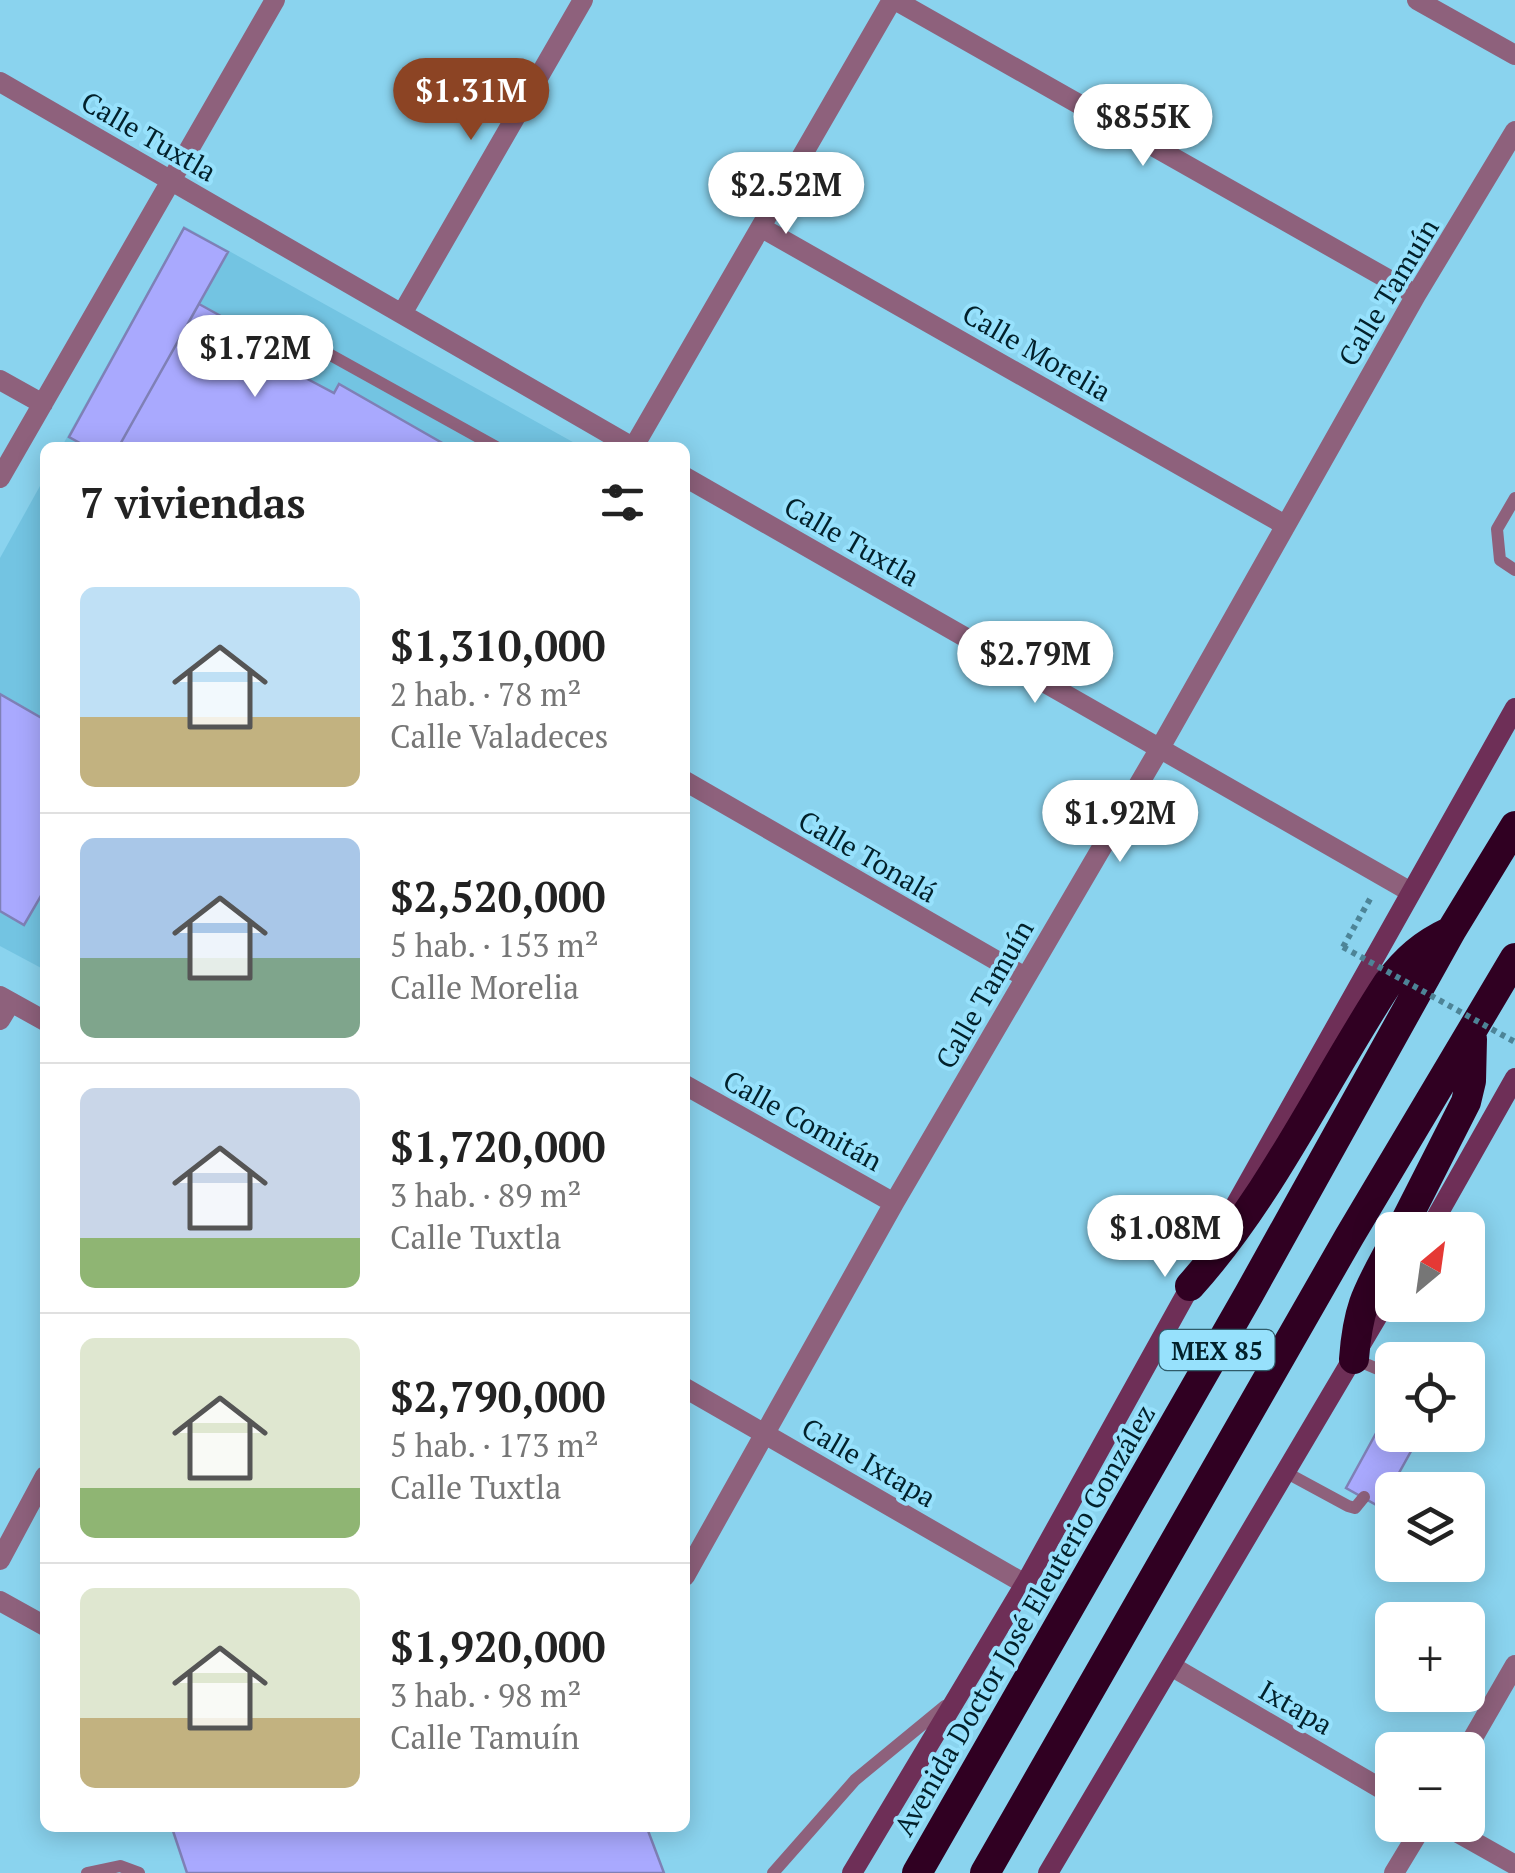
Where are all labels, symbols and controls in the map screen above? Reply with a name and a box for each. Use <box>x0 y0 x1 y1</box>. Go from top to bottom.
pin: $1.31M <box>390 58 552 143</box>
text: $1.31M <box>415 69 527 111</box>
street label: Calle Tuxtla <box>75 82 223 190</box>
pin: $855K <box>1073 84 1213 169</box>
text: $855K <box>1095 95 1191 137</box>
pin: $2.52M <box>705 152 867 237</box>
text: $2.52M <box>730 163 842 205</box>
street label: Calle Tamuín <box>1329 211 1447 373</box>
street label: Calle Morelia <box>956 295 1118 409</box>
pin: $1.72M <box>174 315 336 400</box>
text: $1.72M <box>199 326 311 368</box>
text: 7 viviendas <box>80 474 305 530</box>
icon: filters <box>595 475 650 530</box>
street label: Calle Tuxtla <box>778 487 926 595</box>
text: $1,310,000 <box>390 617 606 673</box>
pin: $2.79M <box>954 621 1116 706</box>
icon: home <box>160 627 280 747</box>
text: $2.79M <box>979 632 1091 674</box>
text: 2 hab. · 78 m² <box>390 673 581 715</box>
text: Calle Valadeces <box>390 715 608 757</box>
pin: $1.92M <box>1039 780 1201 865</box>
text: $1.92M <box>1064 791 1176 833</box>
street label: Calle Tonalá <box>792 801 944 911</box>
text: $2,520,000 <box>390 868 606 924</box>
icon: home <box>160 878 280 998</box>
street label: Calle Tamuín <box>927 913 1042 1075</box>
text: 5 hab. · 153 m² <box>390 924 598 966</box>
text: Calle Morelia <box>390 966 579 1008</box>
street label: Calle Comitán <box>717 1061 889 1179</box>
text: $1,720,000 <box>390 1118 606 1174</box>
icon: home <box>160 1128 280 1248</box>
text: 3 hab. · 89 m² <box>390 1174 581 1216</box>
pin: $1.08M <box>1084 1195 1246 1280</box>
text: $1.08M <box>1109 1206 1221 1248</box>
north arrow <box>1375 1212 1485 1322</box>
map controls <box>1375 1212 1485 1842</box>
text: Calle Tuxtla <box>390 1216 561 1258</box>
road number: MEX 85 <box>1160 1330 1274 1370</box>
button: locate <box>1375 1342 1485 1452</box>
text: $2,790,000 <box>390 1368 606 1424</box>
icon: home <box>160 1378 280 1498</box>
street label: Avenida Doctor José Eleuterio González <box>885 1398 1163 1842</box>
street label: Calle Ixtapa <box>795 1409 943 1515</box>
text: 5 hab. · 173 m² <box>390 1424 598 1466</box>
text: Calle Tuxtla <box>390 1466 561 1508</box>
button: layers <box>1375 1472 1485 1582</box>
button: + <box>1375 1602 1485 1712</box>
text: $1,920,000 <box>390 1618 606 1674</box>
icon: home <box>160 1628 280 1748</box>
street label: Ixtapa <box>1253 1671 1339 1743</box>
text: 3 hab. · 98 m² <box>390 1674 581 1716</box>
text: Calle Tamuín <box>390 1716 580 1758</box>
button: − <box>1375 1732 1485 1842</box>

